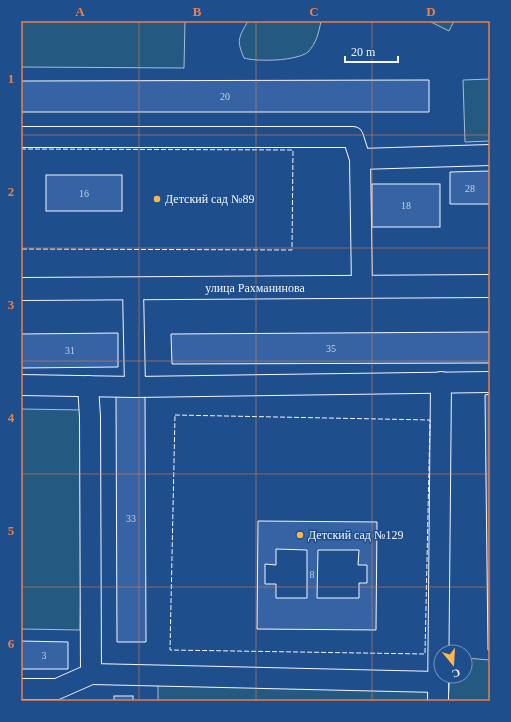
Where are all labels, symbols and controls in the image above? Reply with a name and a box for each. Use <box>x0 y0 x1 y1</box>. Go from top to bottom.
text: A <box>75 4 85 19</box>
text: B <box>193 4 202 19</box>
text: C <box>309 4 319 19</box>
text: D <box>426 4 436 19</box>
scale bar <box>345 38 398 64</box>
text: 20 m <box>351 45 376 59</box>
text: 1 <box>8 71 14 86</box>
house number: 20 <box>220 91 230 102</box>
house number: 28 <box>465 183 475 194</box>
text: 2 <box>8 184 14 199</box>
house number: 16 <box>79 188 89 199</box>
place label: Детский сад №89 <box>165 192 254 206</box>
marker: Детский сад №89 <box>152 194 162 204</box>
house number: 18 <box>401 200 411 211</box>
street label: улица Рахманинова <box>205 281 305 295</box>
text: 3 <box>8 297 15 312</box>
house number: 35 <box>326 343 336 354</box>
house number: 31 <box>65 345 75 356</box>
text: 4 <box>8 410 15 425</box>
house number: 33 <box>126 513 136 524</box>
text: 5 <box>8 523 15 538</box>
place label: Детский сад №129 <box>308 528 403 542</box>
marker: Детский сад №129 <box>295 530 305 540</box>
house number: 8 <box>310 569 315 580</box>
text: 6 <box>8 636 15 651</box>
north arrow <box>433 644 473 684</box>
house number: 3 <box>42 650 47 661</box>
text: С <box>450 667 462 680</box>

